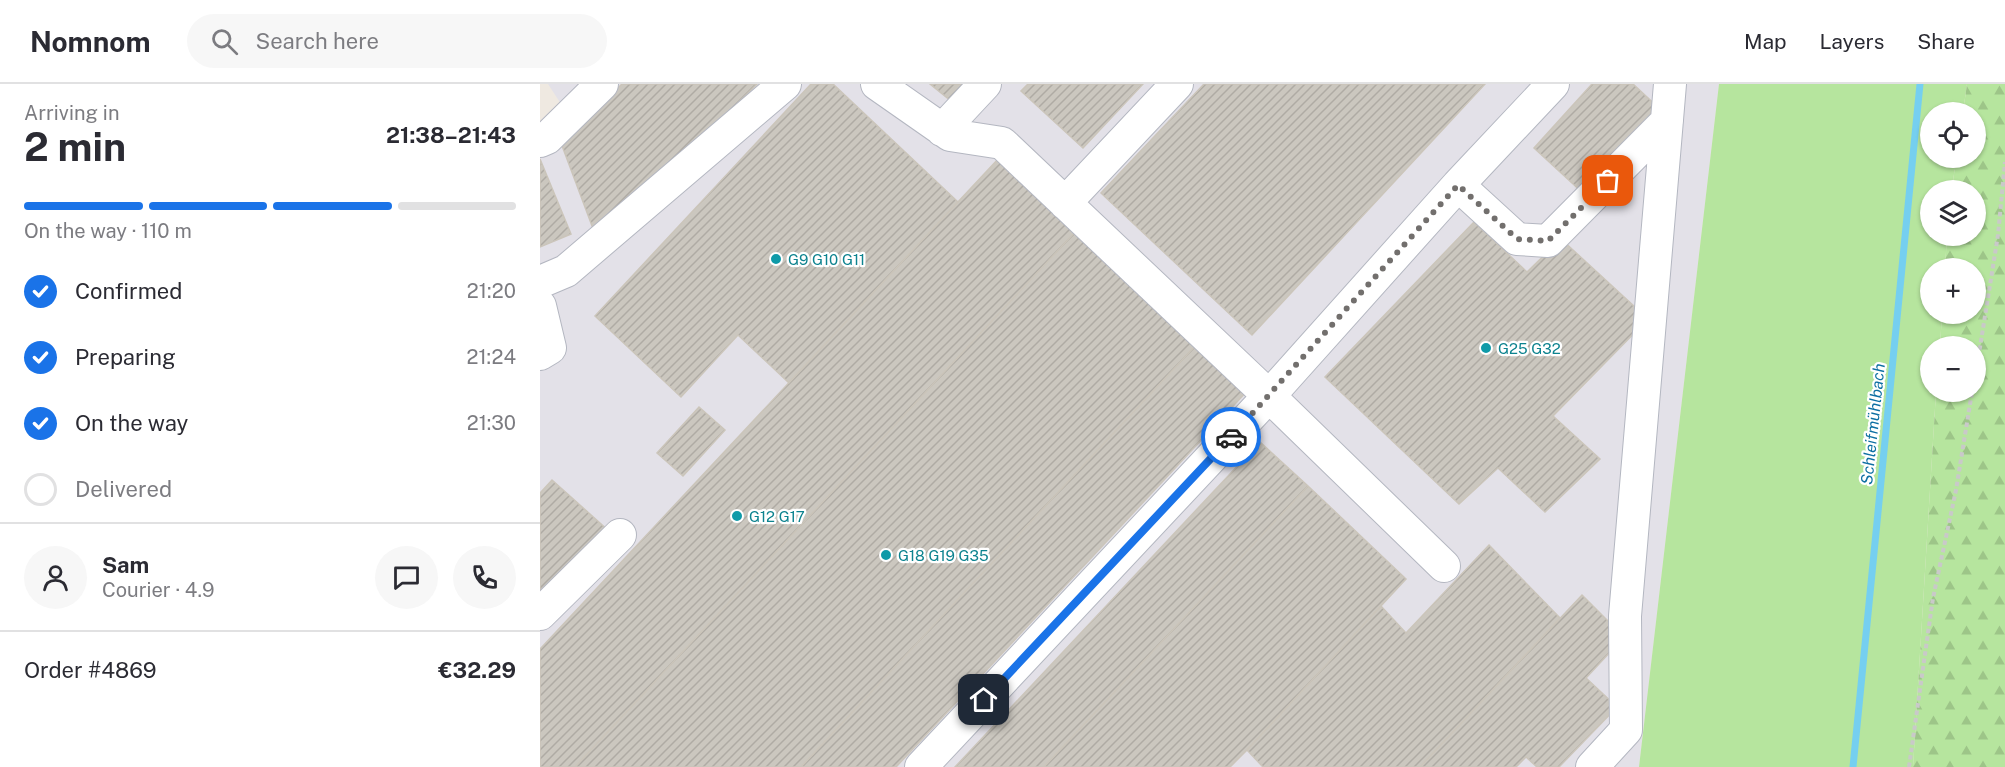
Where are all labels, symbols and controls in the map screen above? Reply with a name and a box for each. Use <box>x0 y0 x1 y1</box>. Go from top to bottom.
search box <box>187 14 607 68</box>
text: Nomnom <box>30 25 151 58</box>
icon: search <box>208 25 241 58</box>
text: Search here <box>256 28 379 54</box>
text: Map <box>1744 29 1787 54</box>
text: Layers <box>1820 29 1884 54</box>
text: Share <box>1917 29 1975 54</box>
text: Arriving in <box>24 101 119 125</box>
map controls <box>1920 102 1986 402</box>
button: locate <box>1920 102 1986 168</box>
text: 21:38–21:43 <box>386 122 516 148</box>
text: 2 min <box>24 124 126 170</box>
pin <box>1582 155 1633 206</box>
icon: bag <box>1591 164 1624 197</box>
button: layers <box>1920 180 1986 246</box>
text: On the way · 110 m <box>24 219 192 243</box>
place label: G9 G10 G11 <box>788 251 865 268</box>
marker: G9 G10 G11 <box>769 252 783 266</box>
button: + <box>1920 258 1986 324</box>
icon: check <box>24 275 57 308</box>
text: Confirmed <box>75 278 182 304</box>
text: 21:20 <box>467 279 516 303</box>
button: − <box>1920 336 1986 402</box>
place label: G25 G32 <box>1498 340 1561 357</box>
icon: check <box>24 341 57 374</box>
marker: G25 G32 <box>1479 341 1493 355</box>
text: Preparing <box>75 344 176 370</box>
text: 21:24 <box>467 345 516 369</box>
water label: Schleifmühlbach <box>1857 362 1889 486</box>
icon: check <box>24 407 57 440</box>
courier <box>1201 407 1261 467</box>
text: On the way <box>75 410 188 436</box>
text: 21:30 <box>467 411 516 435</box>
icon: car <box>1215 421 1248 454</box>
text: Delivered <box>75 476 172 502</box>
place label: G12 G17 <box>749 508 805 525</box>
marker: G12 G17 <box>730 509 744 523</box>
button: person <box>24 546 87 609</box>
button: chat <box>375 546 438 609</box>
button: phone <box>453 546 516 609</box>
place label: G18 G19 G35 <box>898 547 989 564</box>
marker: G18 G19 G35 <box>879 548 893 562</box>
text: Sam <box>102 552 149 578</box>
text: Courier · 4.9 <box>102 578 214 602</box>
text: Order #4869 <box>24 657 156 683</box>
text: €32.29 <box>438 657 516 683</box>
pin <box>958 674 1009 725</box>
icon: home <box>967 683 1000 716</box>

